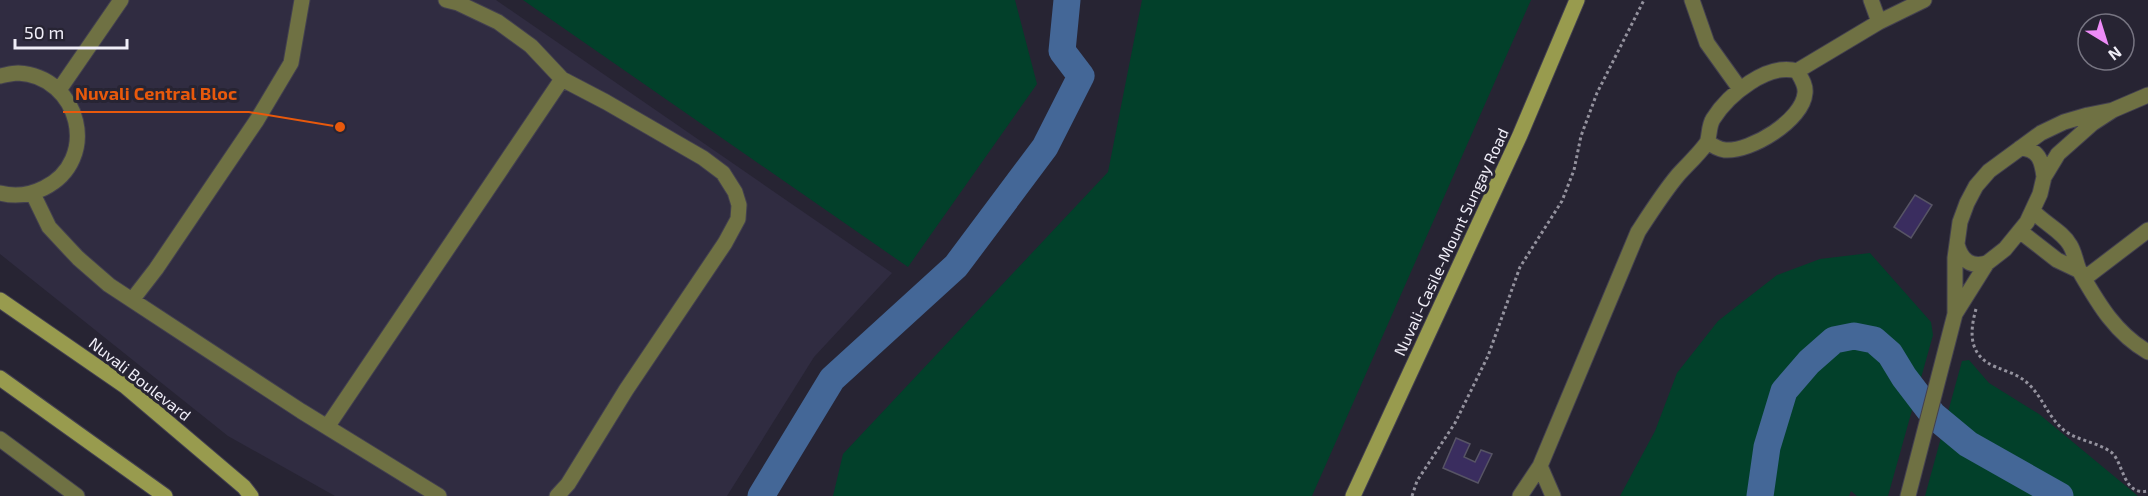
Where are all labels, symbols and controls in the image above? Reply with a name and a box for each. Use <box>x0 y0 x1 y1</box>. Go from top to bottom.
scale bar <box>15 12 128 50</box>
north arrow <box>2076 12 2136 72</box>
text: 50 m <box>24 21 64 43</box>
text: N <box>2105 43 2126 65</box>
callout: Nuvali Central Bloc <box>63 76 249 112</box>
text: Nuvali Central Bloc <box>75 82 237 104</box>
street label: Nuvali-Casile-Mount Sungay Road <box>1389 125 1512 359</box>
street label: Nuvali Boulevard <box>86 333 195 424</box>

